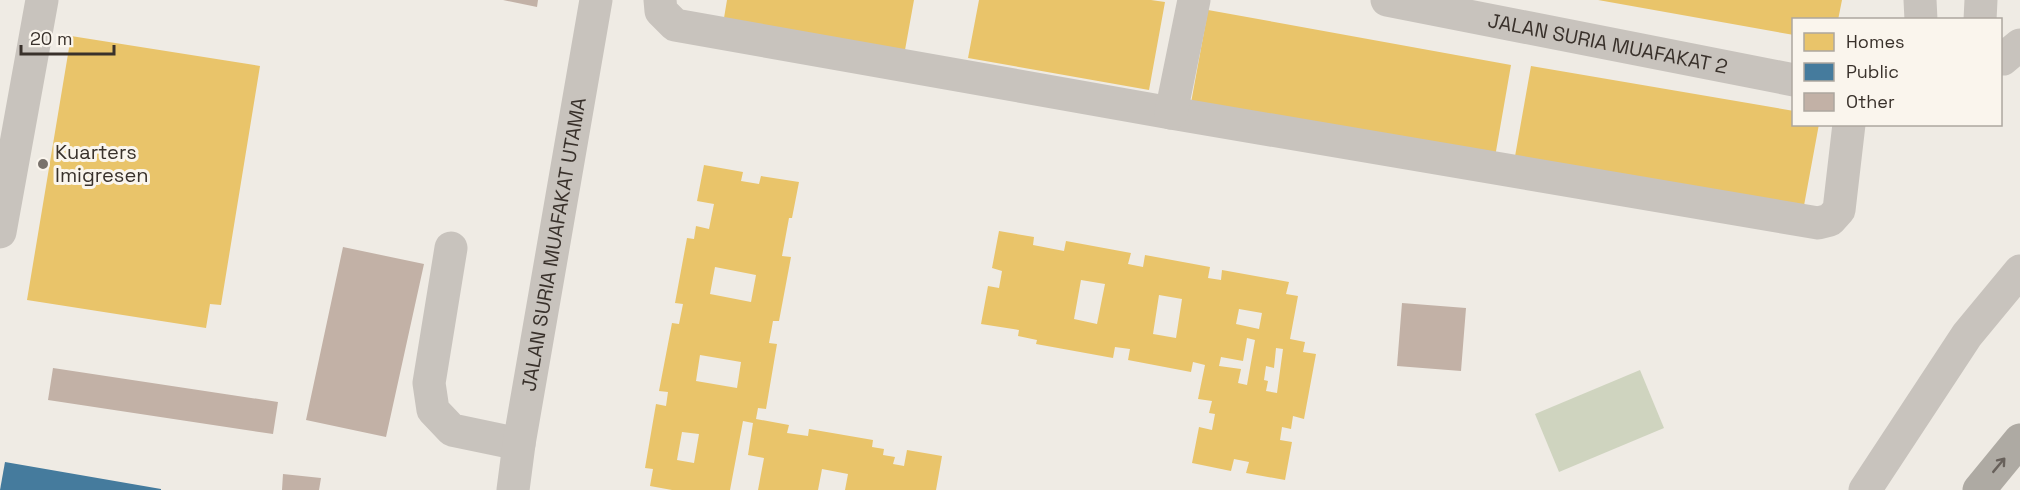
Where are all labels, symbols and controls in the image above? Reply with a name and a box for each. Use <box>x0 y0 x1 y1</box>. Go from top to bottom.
street label: JALAN SURIA MUAFAKAT 2 <box>1486 7 1730 80</box>
scale bar <box>21 18 114 56</box>
legend <box>1792 18 2002 126</box>
text: 20 m <box>30 27 73 50</box>
text: Homes <box>1846 30 1905 53</box>
text: Public <box>1846 60 1899 83</box>
text: Other <box>1846 90 1895 113</box>
street label: JALAN SURIA MUAFAKAT UTAMA <box>515 95 592 393</box>
place label: Kuarters Imigresen <box>55 139 148 188</box>
marker: Kuarters Imigresen <box>36 157 50 171</box>
one-way arrow <box>1993 457 2006 473</box>

